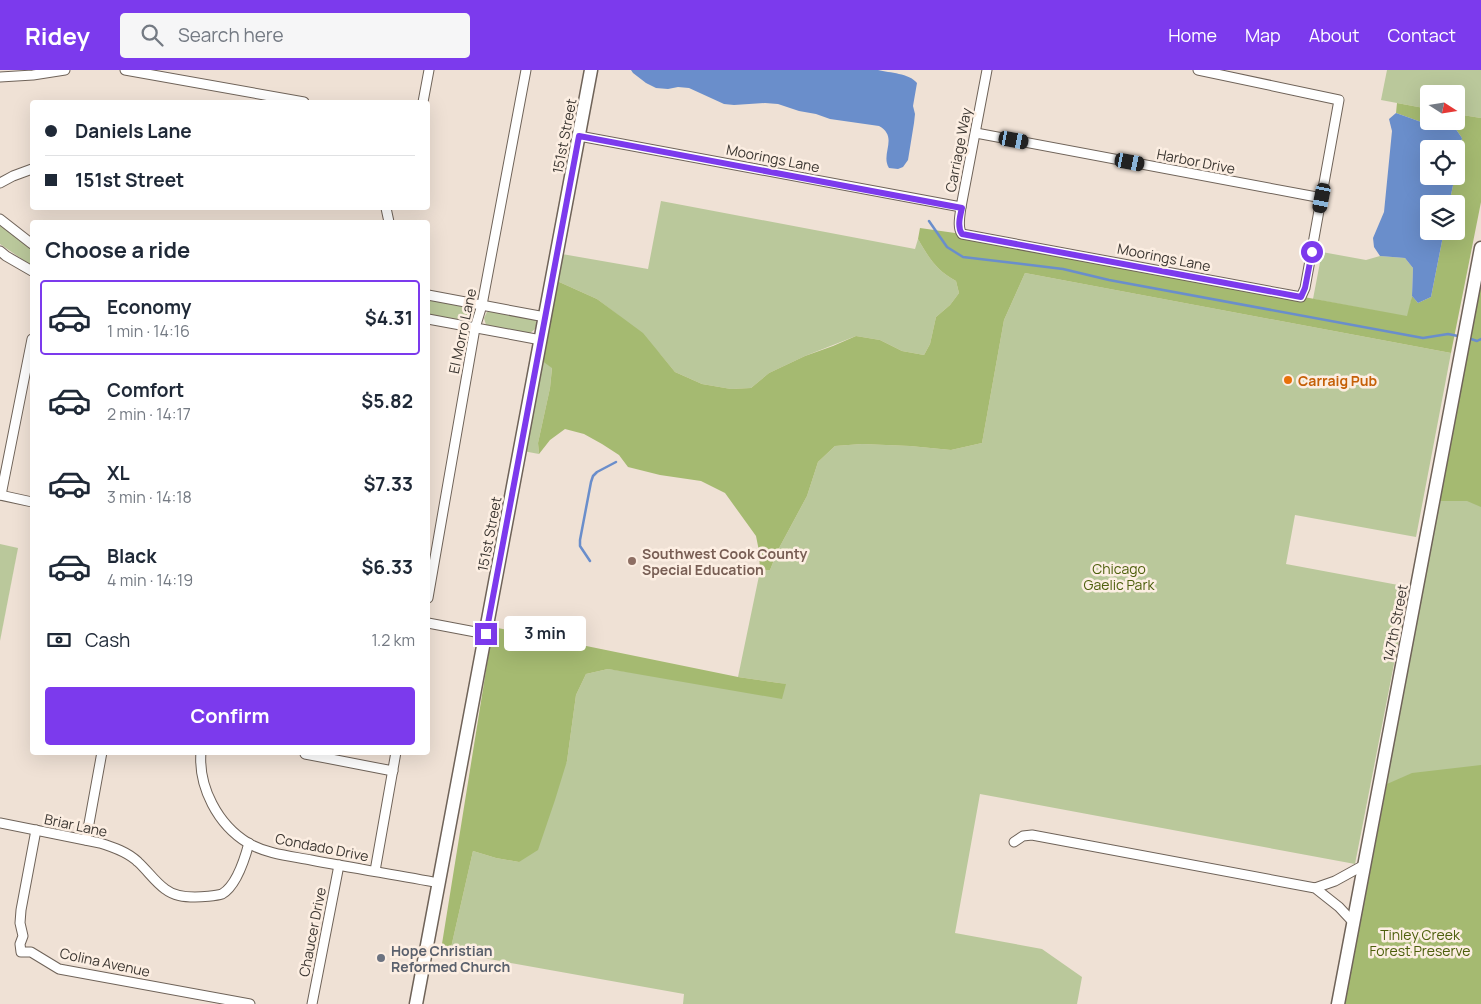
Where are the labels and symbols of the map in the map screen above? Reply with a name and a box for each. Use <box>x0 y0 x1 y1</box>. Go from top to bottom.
north arrow <box>1420 85 1465 130</box>
street label: 151st Street <box>547 97 581 175</box>
street label: Carriage Way <box>941 106 976 194</box>
car <box>997 130 1030 150</box>
street label: Moorings Lane <box>725 140 821 176</box>
street label: Harbor Drive <box>1155 144 1237 178</box>
car <box>1113 152 1146 172</box>
car <box>1311 182 1332 214</box>
street label: Moorings Lane <box>1116 239 1212 275</box>
route start <box>1301 241 1323 263</box>
street label: El Morro Lane <box>444 287 480 375</box>
place label: Carraig Pub <box>1298 371 1378 390</box>
marker: Carraig Pub <box>1282 374 1294 386</box>
street label: 151st Street <box>472 495 506 573</box>
place label: Southwest Cook County Special Education <box>642 544 808 579</box>
marker: Southwest Cook County Special Education <box>626 555 638 567</box>
park label: Chicago Gaelic Park <box>1084 559 1155 594</box>
street label: 147th Street <box>1378 582 1412 663</box>
callout: 3 min <box>504 616 586 652</box>
route end <box>475 623 497 645</box>
street label: Briar Lane <box>43 809 109 841</box>
street label: Condado Drive <box>274 829 370 865</box>
street label: Chaucer Drive <box>294 886 330 978</box>
park label: Tinley Creek Forest Preserve <box>1369 925 1471 960</box>
place label: Hope Christian Reformed Church <box>391 941 510 976</box>
street label: Colina Avenue <box>58 943 152 981</box>
marker: Hope Christian Reformed Church <box>375 952 387 964</box>

